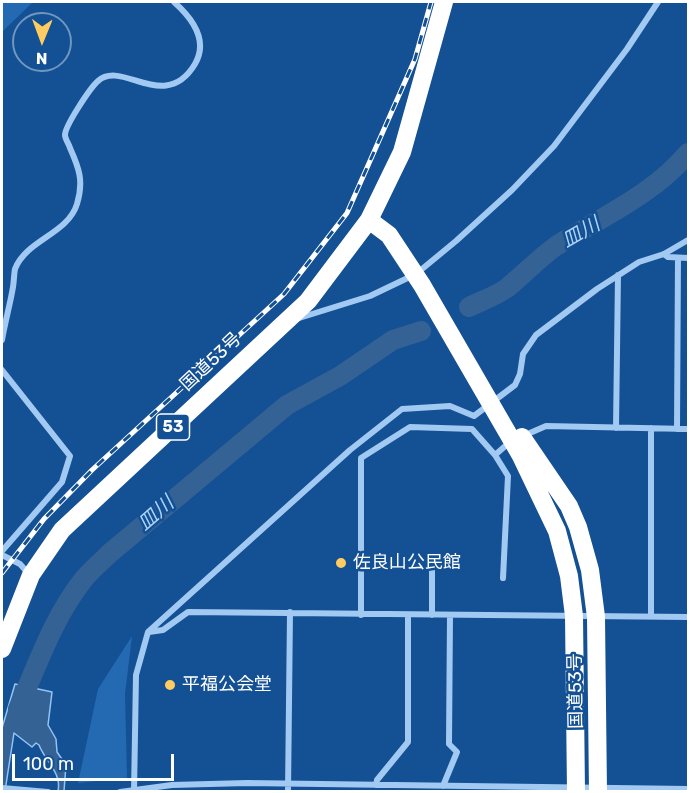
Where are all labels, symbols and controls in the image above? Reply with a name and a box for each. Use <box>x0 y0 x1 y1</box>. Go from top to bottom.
north arrow <box>12 12 72 72</box>
text: N <box>36 49 48 68</box>
water label: 皿川 <box>558 213 604 253</box>
street label: 国道53号 <box>176 328 246 396</box>
road number: 53 <box>156 414 190 440</box>
water label: 皿川 <box>133 492 179 536</box>
place label: 佐良山公民館 <box>353 552 461 574</box>
marker: 佐良山公民館 <box>334 556 348 570</box>
street label: 国道53号 <box>565 653 587 729</box>
place label: 平福公会堂 <box>182 674 272 696</box>
marker: 平福公会堂 <box>163 678 177 692</box>
scale bar <box>15 742 177 780</box>
text: 100 m <box>23 753 74 775</box>

